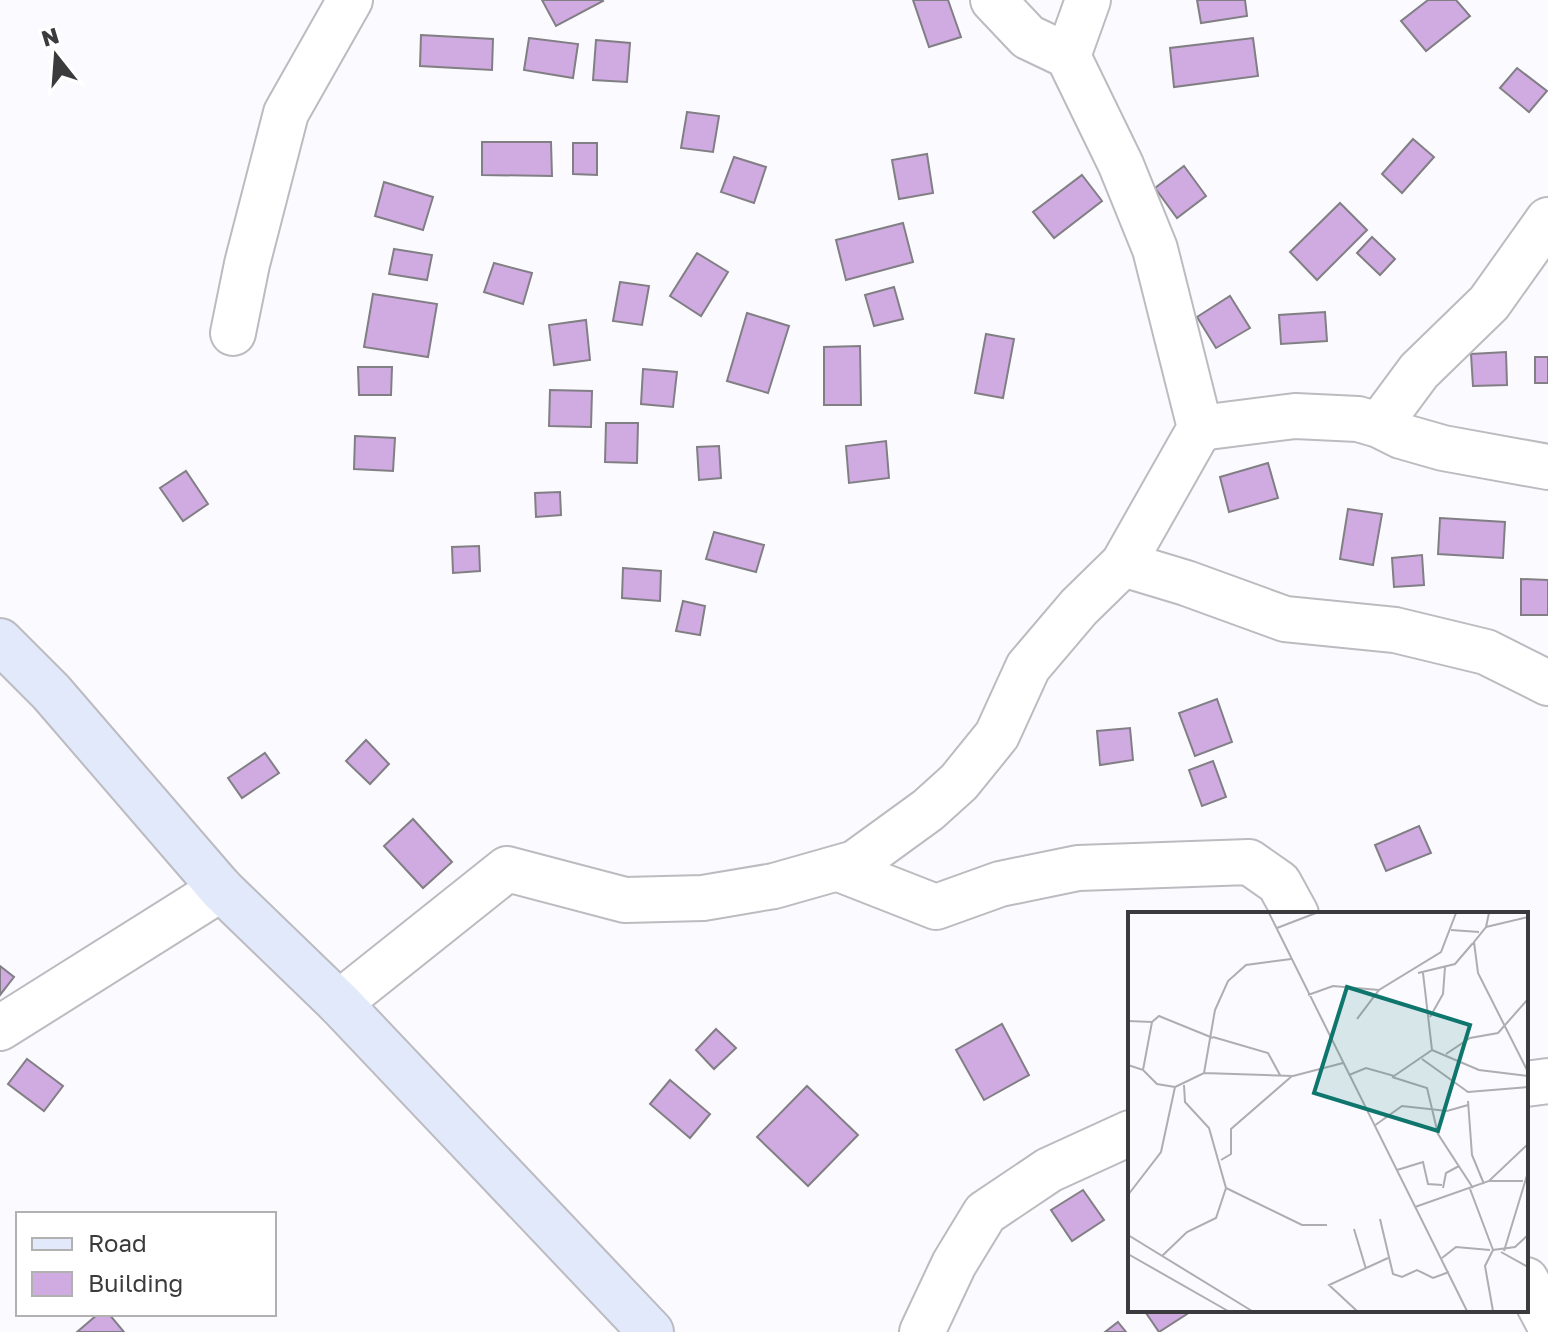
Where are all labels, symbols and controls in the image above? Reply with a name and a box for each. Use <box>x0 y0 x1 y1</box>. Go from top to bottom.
north arrow <box>16 16 96 96</box>
text: N <box>38 21 62 52</box>
inset map <box>1128 912 1528 1312</box>
legend <box>16 1212 276 1316</box>
text: Road <box>88 1228 147 1257</box>
text: Building <box>88 1268 183 1297</box>

